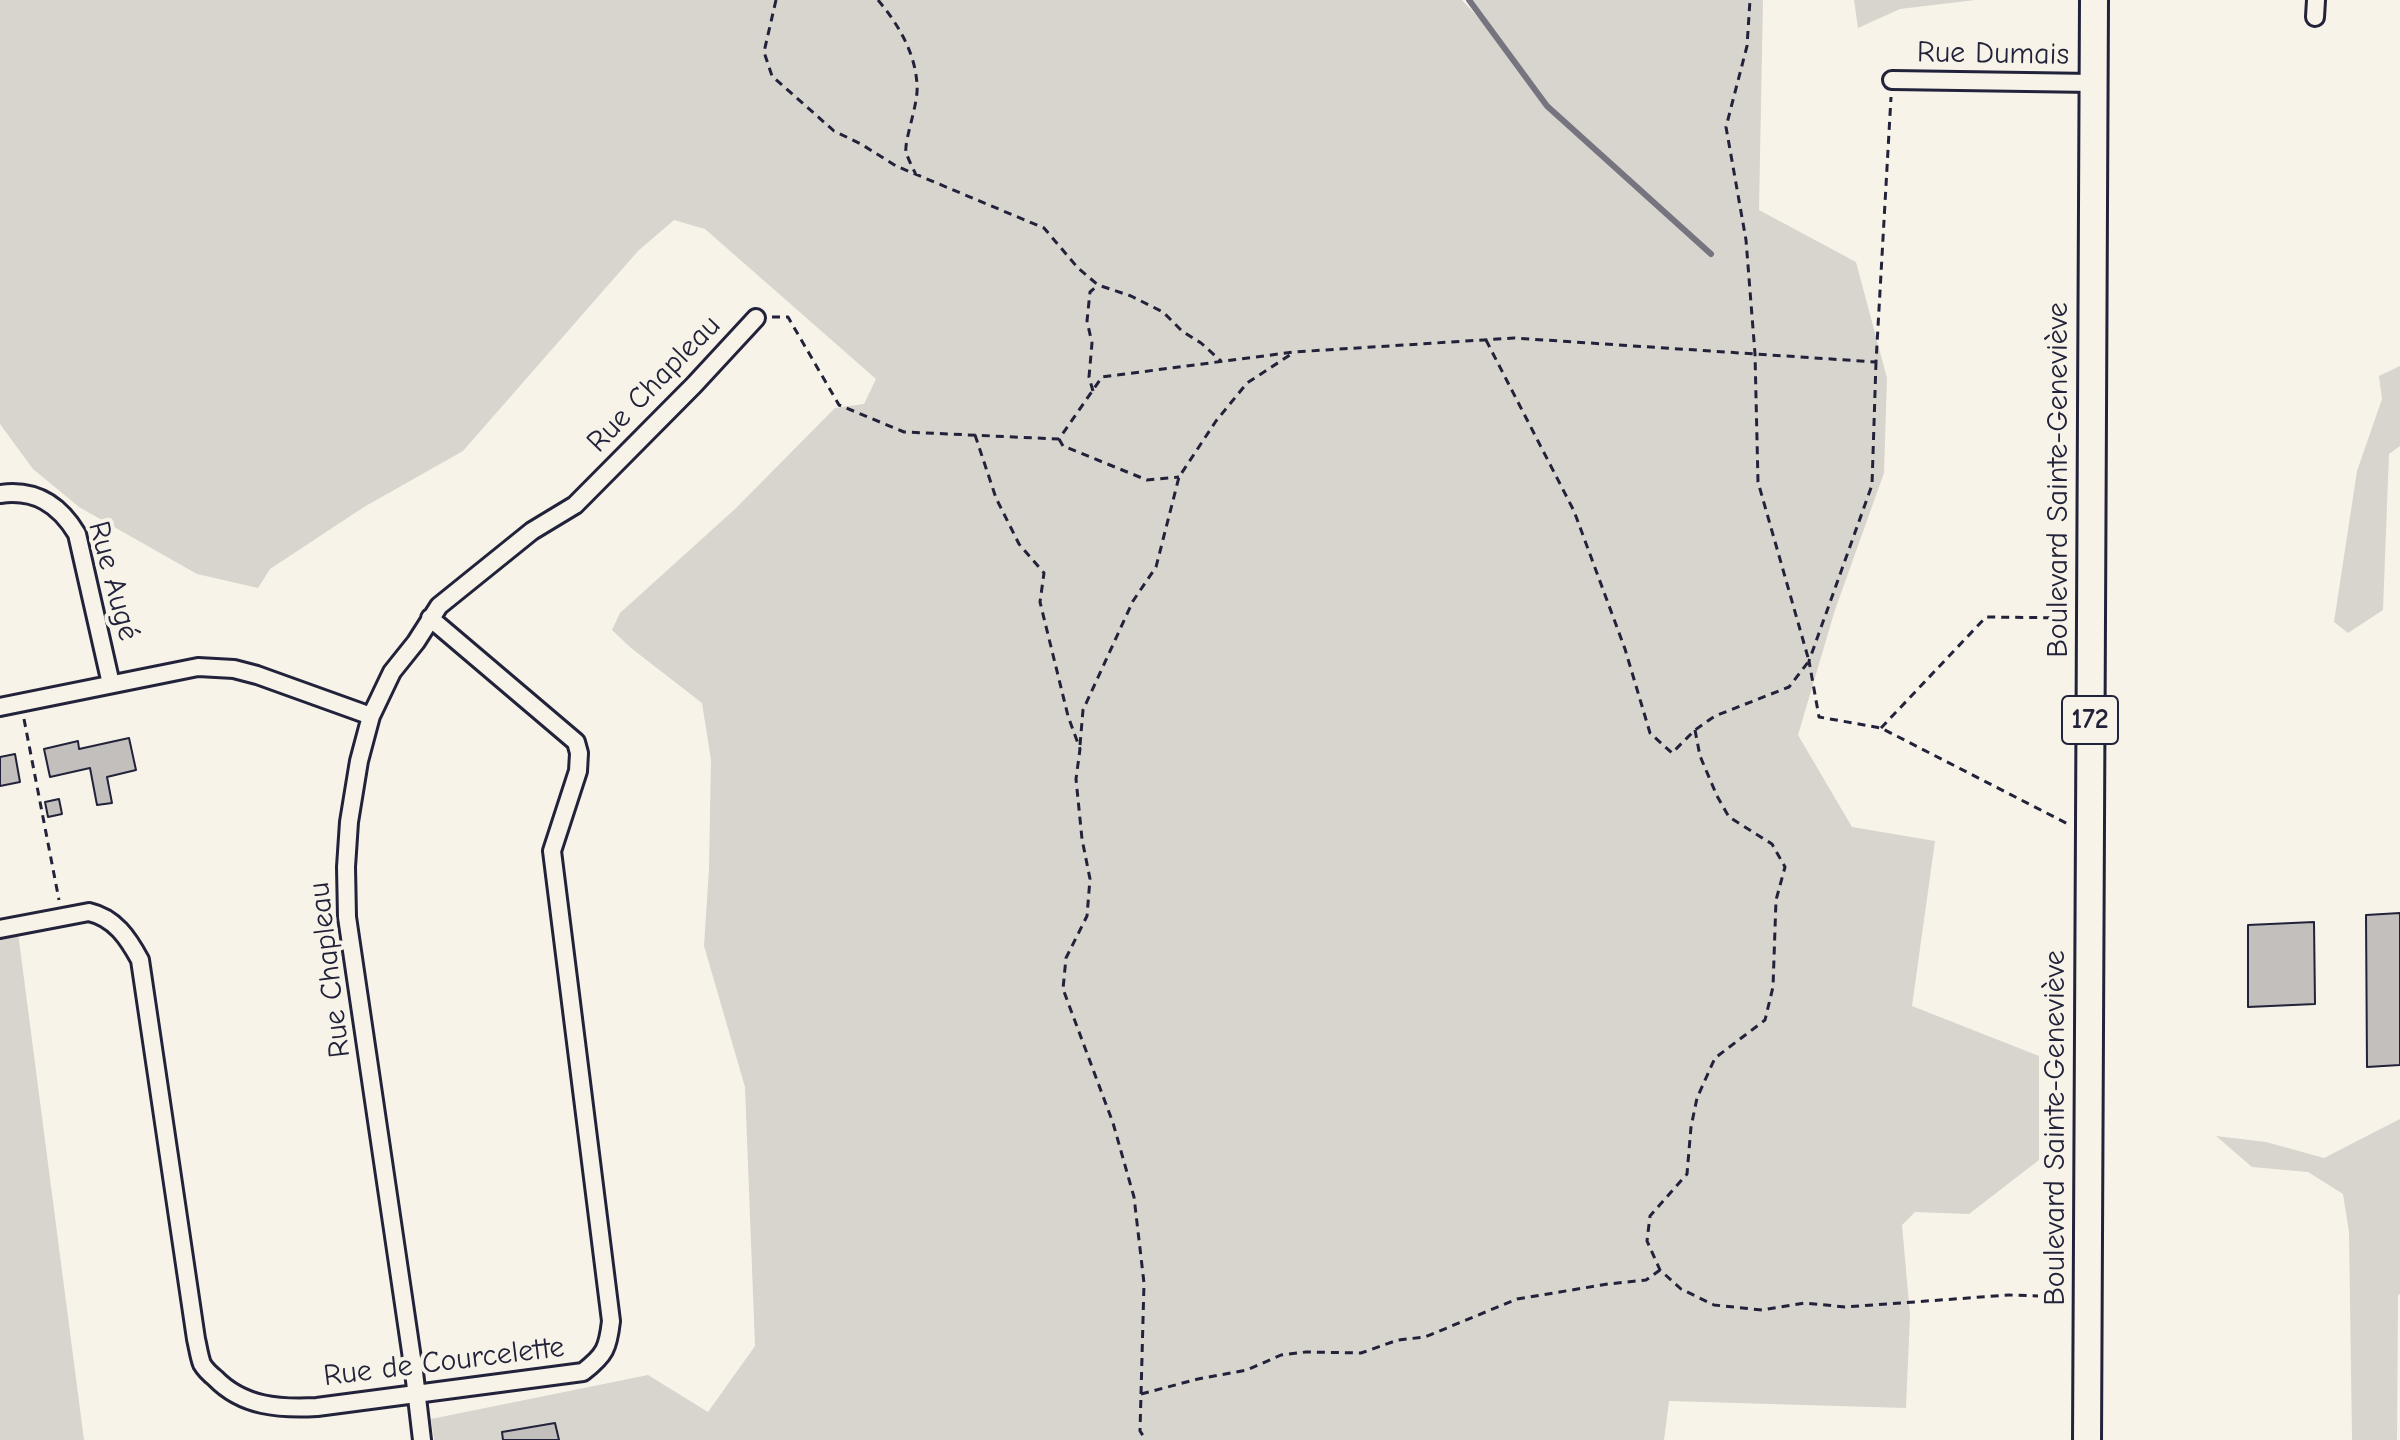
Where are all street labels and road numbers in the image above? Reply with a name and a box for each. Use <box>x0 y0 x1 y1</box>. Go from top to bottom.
street label: Rue Dumais <box>1917 35 2069 73</box>
street label: Boulevard Sainte-Geneviève <box>2041 302 2077 658</box>
street label: Rue Chapleau <box>580 308 728 460</box>
street label: Rue Augé <box>80 517 146 645</box>
road number: 172 <box>2062 696 2118 744</box>
street label: Rue Chapleau <box>301 880 359 1060</box>
street label: Boulevard Sainte-Geneviève <box>2038 950 2074 1306</box>
street label: Rue de Courcelette <box>322 1329 566 1395</box>

